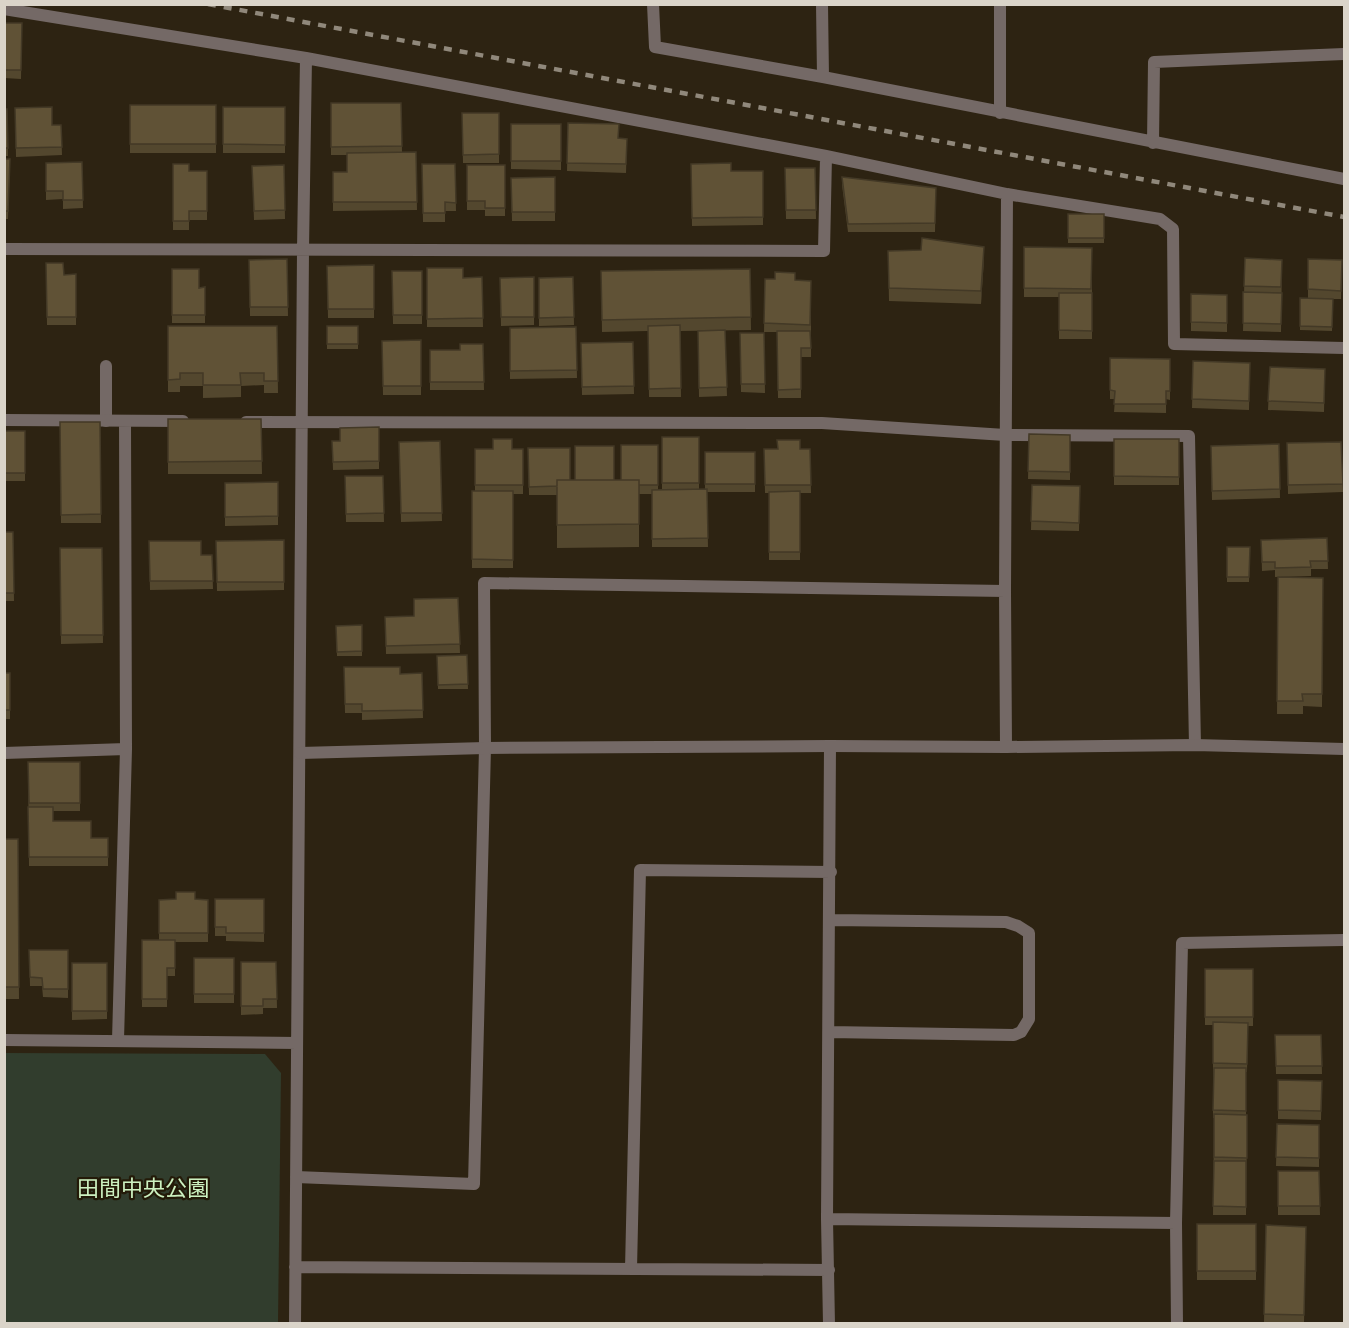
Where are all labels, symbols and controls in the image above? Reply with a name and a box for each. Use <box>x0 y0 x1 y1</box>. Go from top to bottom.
park label: 田間中央公園 <box>77 1174 209 1202</box>

